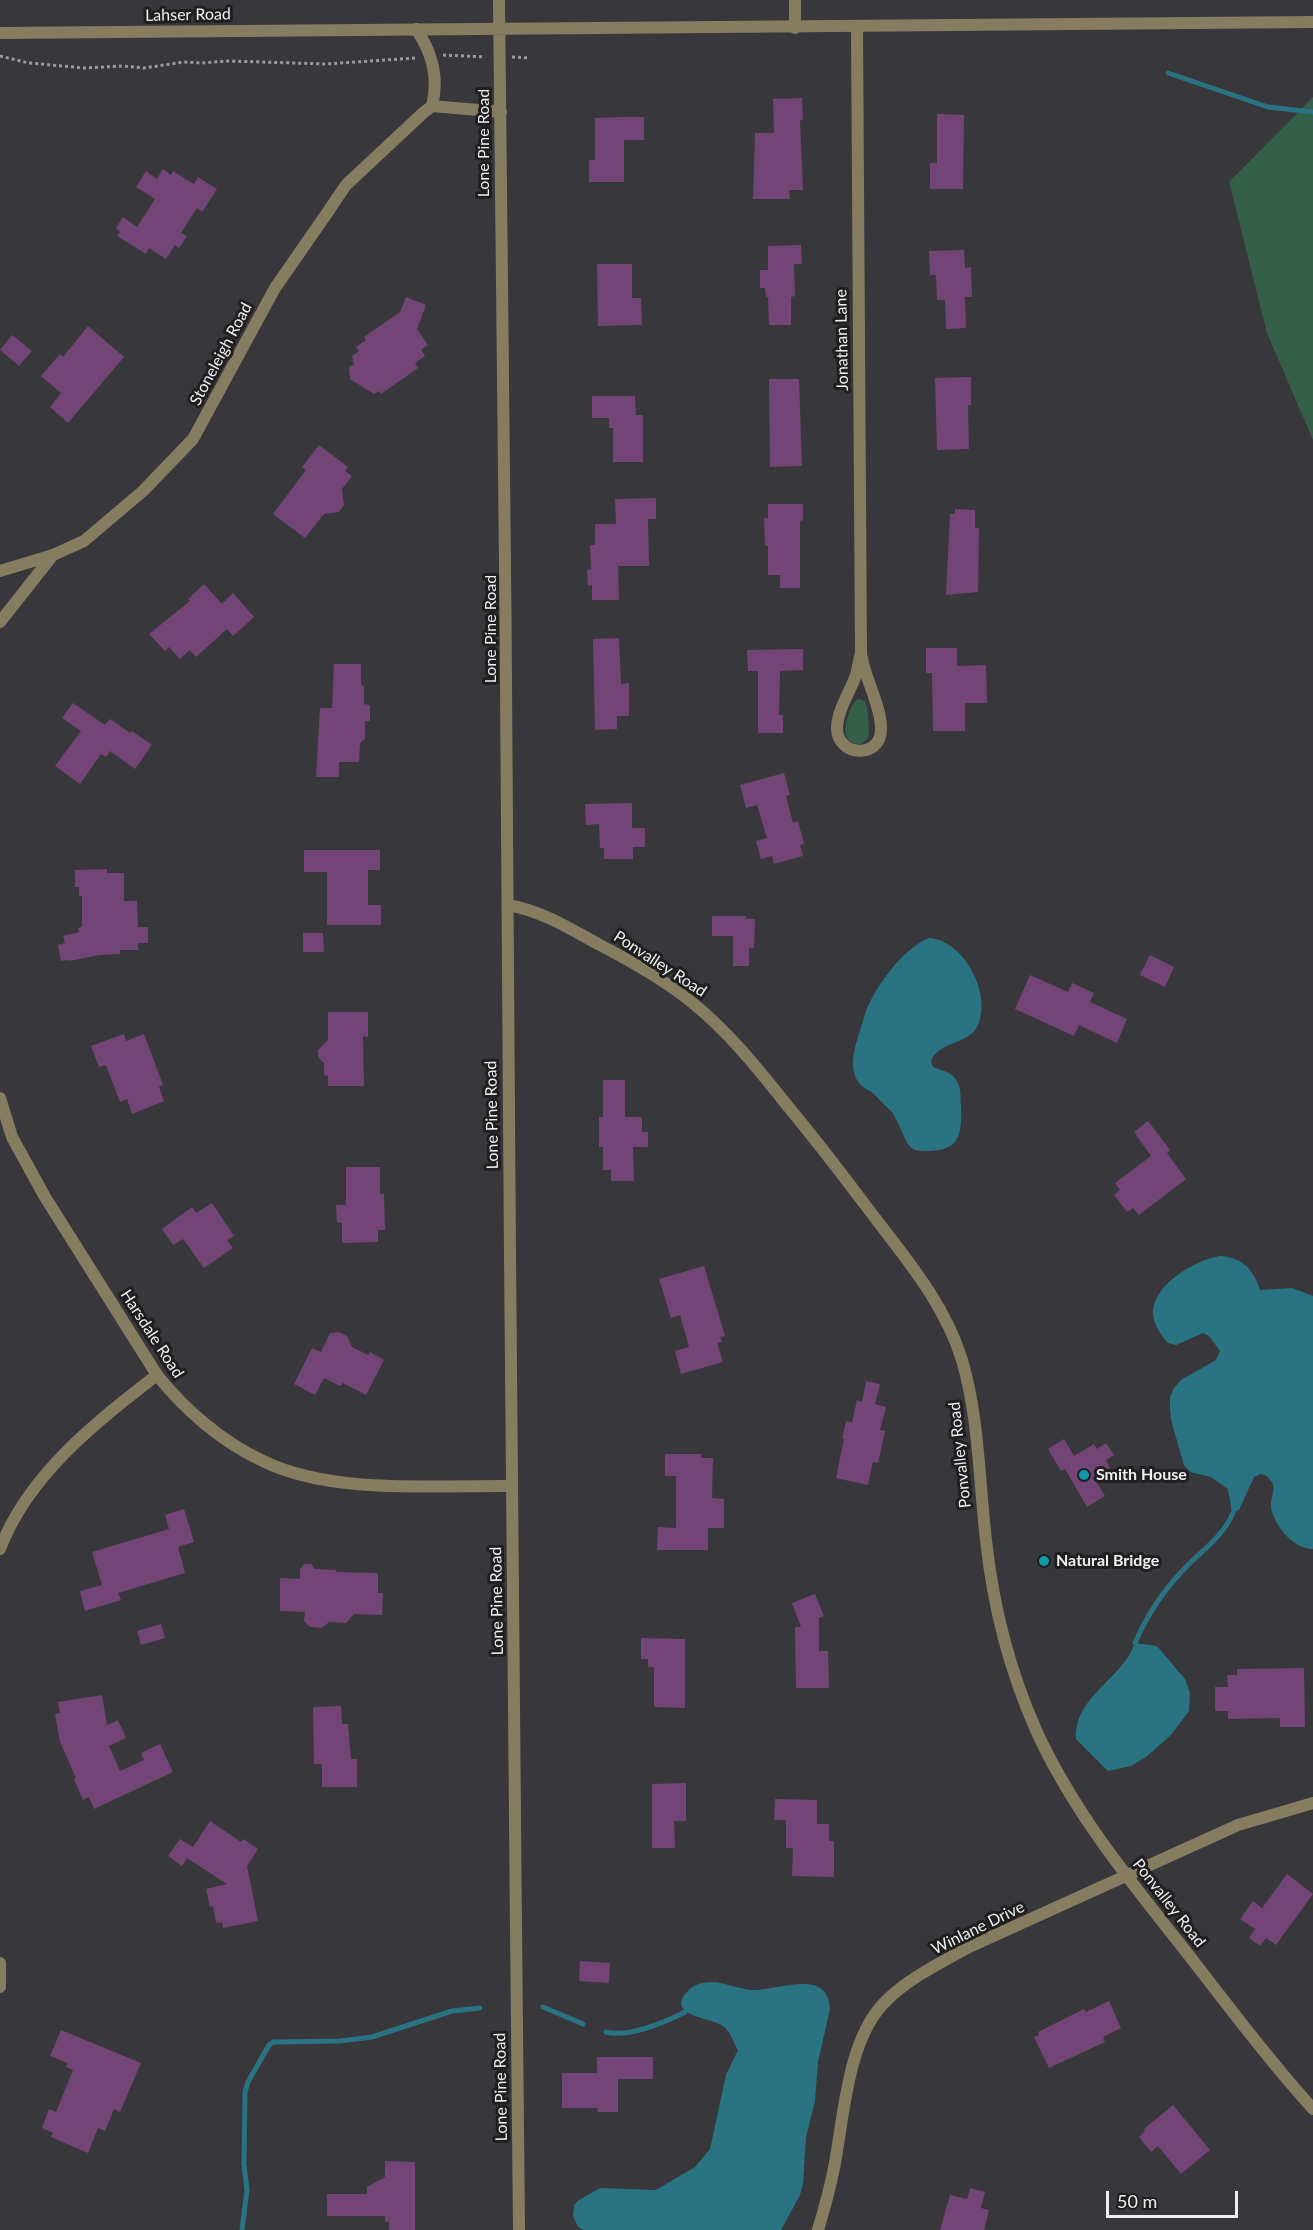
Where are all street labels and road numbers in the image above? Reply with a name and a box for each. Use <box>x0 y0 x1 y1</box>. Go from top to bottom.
street label: Lahser Road <box>145 5 231 25</box>
street label: Lone Pine Road <box>474 89 494 197</box>
street label: Jonathan Lane <box>832 289 852 391</box>
street label: Stoneleigh Road <box>186 299 256 409</box>
street label: Lone Pine Road <box>481 575 501 683</box>
street label: Ponvalley Road <box>610 927 710 1001</box>
street label: Lone Pine Road <box>481 1061 503 1169</box>
street label: Harsdale Road <box>116 1286 188 1382</box>
street label: Ponvalley Road <box>945 1401 975 1509</box>
street label: Lone Pine Road <box>486 1547 508 1655</box>
street label: Ponvalley Road <box>1129 1855 1209 1951</box>
street label: Winlane Drive <box>929 1897 1027 1959</box>
street label: Lone Pine Road <box>490 2033 512 2141</box>

